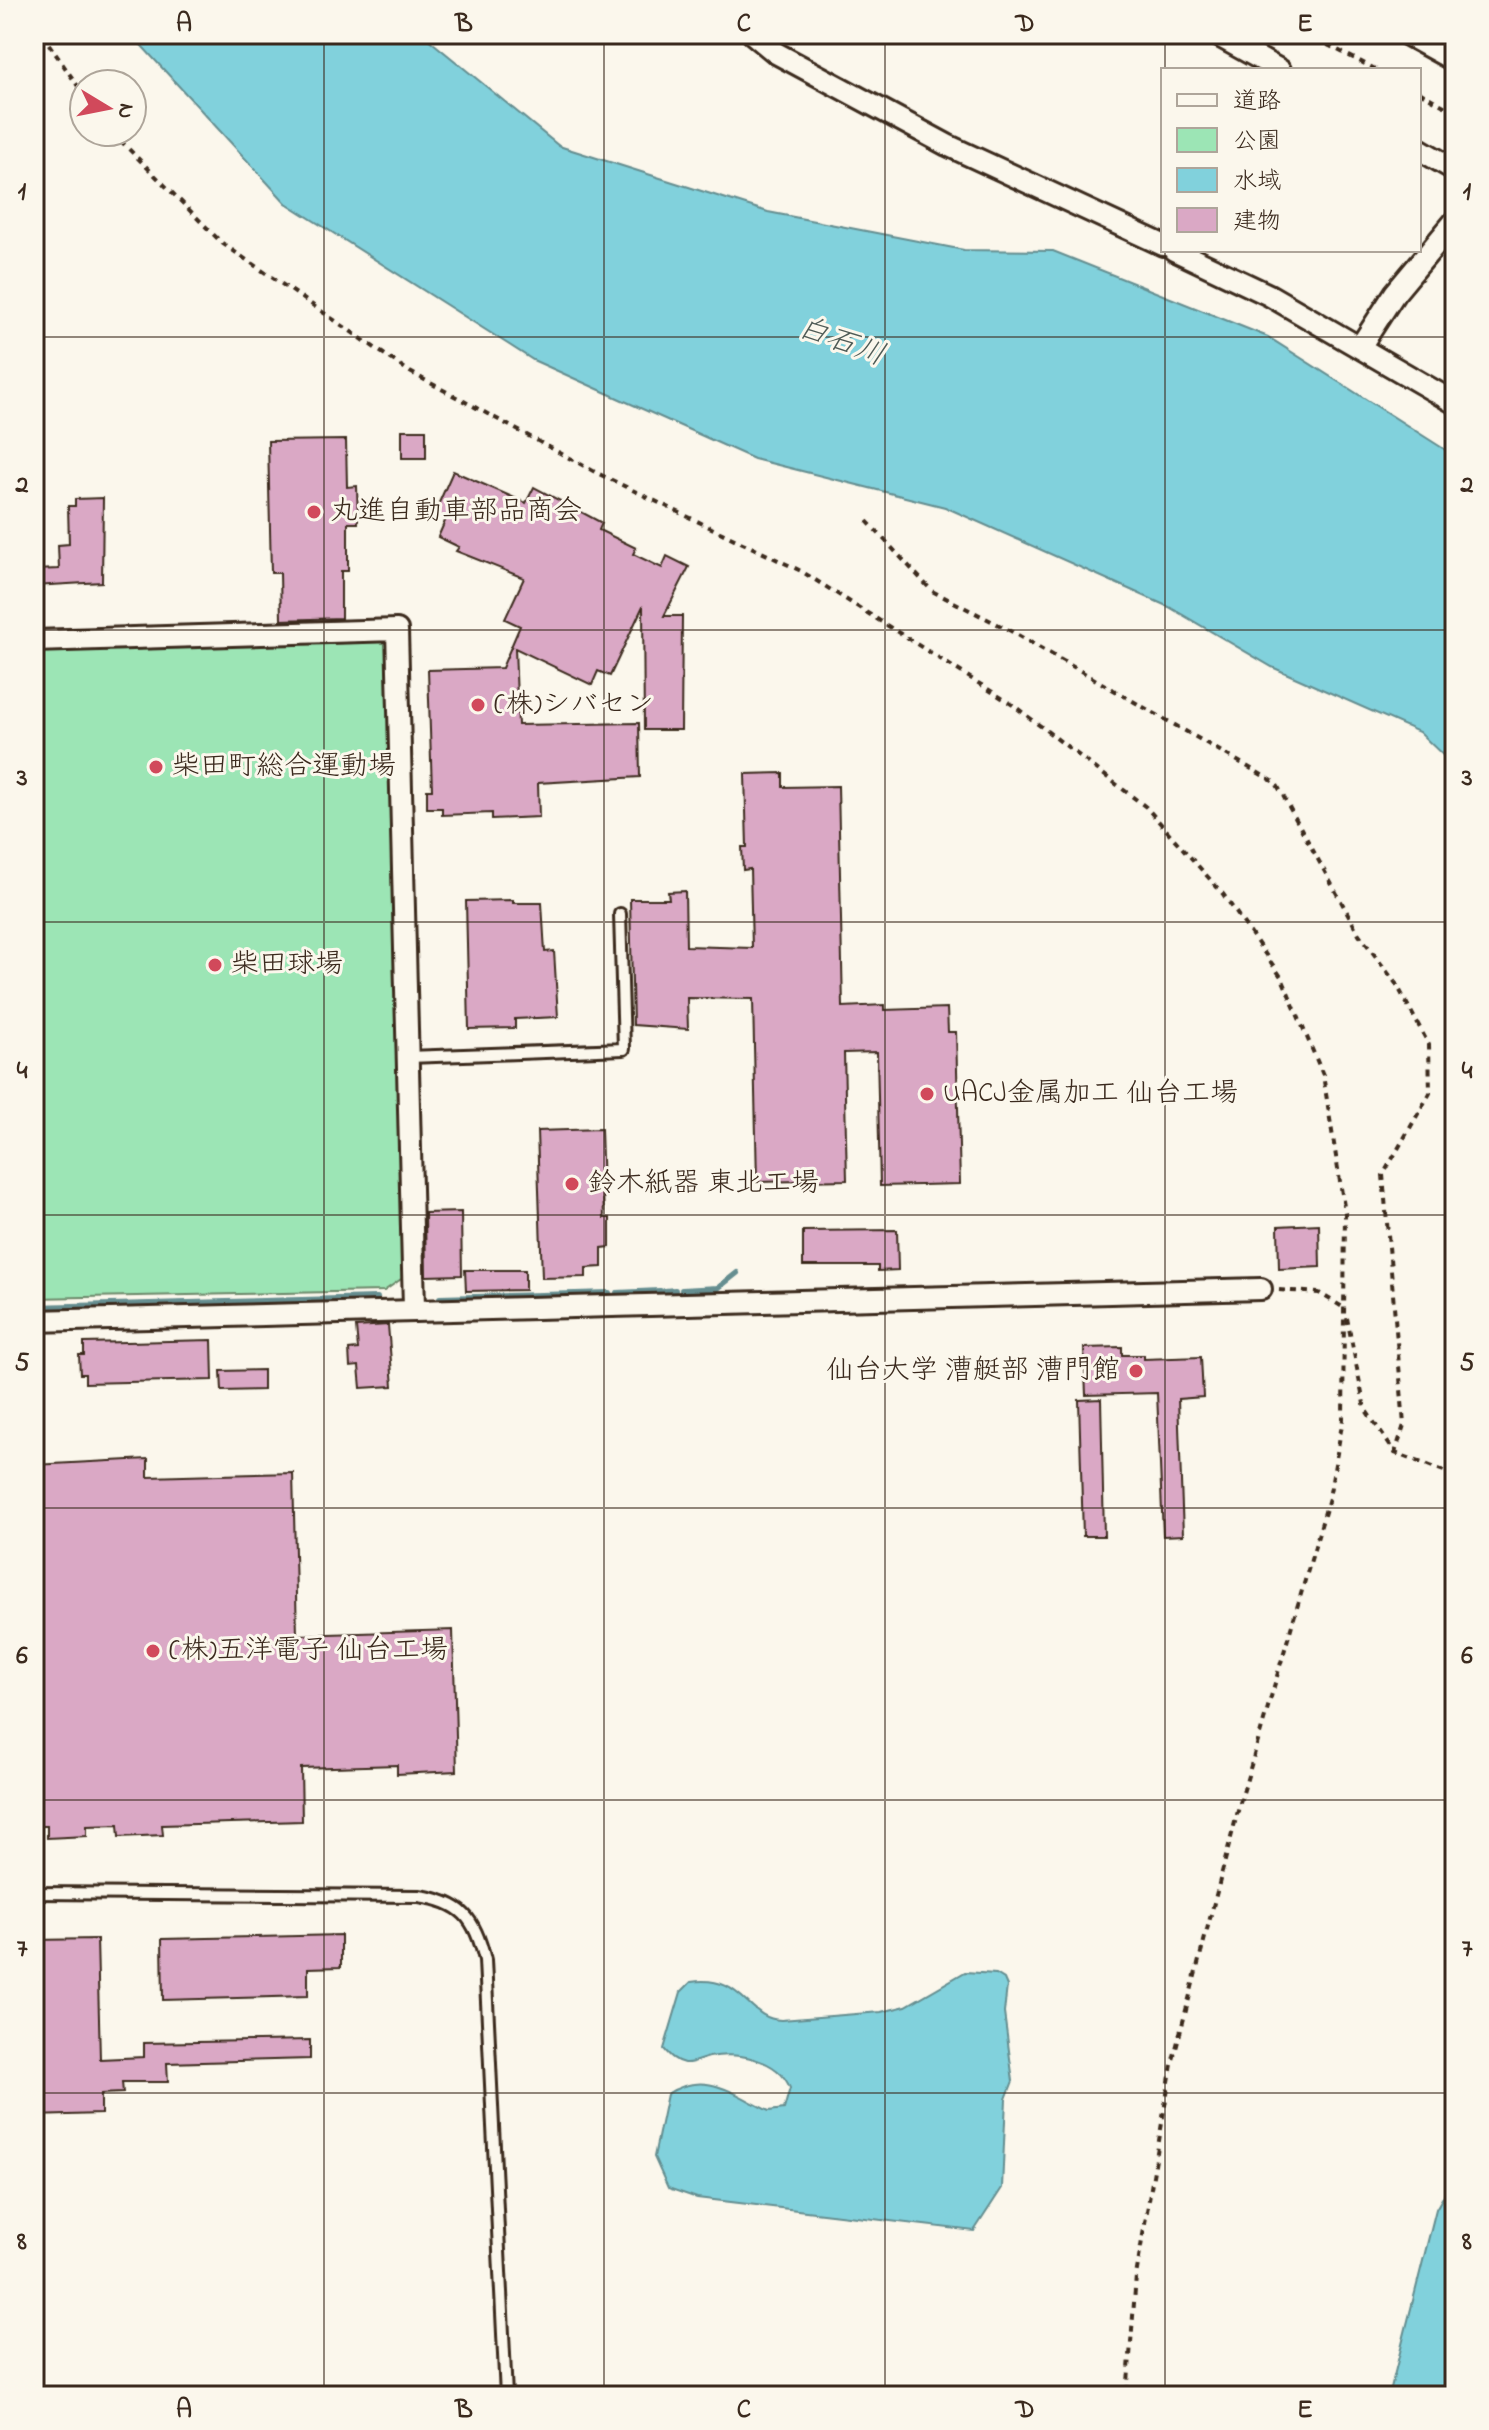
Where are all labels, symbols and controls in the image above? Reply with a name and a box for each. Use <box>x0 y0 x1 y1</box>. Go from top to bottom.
text: A <box>176 6 192 44</box>
text: B <box>454 6 473 44</box>
text: C <box>737 6 751 44</box>
text: D <box>1014 6 1035 44</box>
text: E <box>1297 6 1313 44</box>
north arrow <box>68 68 148 148</box>
legend <box>1161 68 1421 252</box>
text: 道路 <box>1233 85 1281 120</box>
text: N <box>108 101 142 121</box>
text: 公園 <box>1233 125 1281 160</box>
text: 水域 <box>1233 165 1281 200</box>
text: 1 <box>18 174 27 212</box>
text: 1 <box>1463 174 1472 212</box>
text: 建物 <box>1233 205 1281 240</box>
water label: 白石川 <box>791 307 891 379</box>
text: 2 <box>15 467 29 505</box>
text: 2 <box>1460 467 1474 505</box>
place label: 丸進自動車部品商会 <box>330 492 582 533</box>
marker: 丸進自動車部品商会 <box>305 503 323 521</box>
place label: (株)シバセン <box>494 685 654 726</box>
marker: (株)シバセン <box>469 696 487 714</box>
place label: 柴田町総合運動場 <box>172 747 396 788</box>
marker: 柴田町総合運動場 <box>147 758 165 776</box>
text: 3 <box>16 760 28 798</box>
text: 3 <box>1461 760 1473 798</box>
place label: 柴田球場 <box>231 945 343 986</box>
marker: 柴田球場 <box>206 956 224 974</box>
text: 4 <box>17 1053 28 1091</box>
text: 4 <box>1462 1053 1473 1091</box>
place label: UACJ金属加工 仙台工場 <box>943 1074 1238 1115</box>
marker: UACJ金属加工 仙台工場 <box>918 1085 936 1103</box>
place label: 鈴木紙器 東北工場 <box>588 1164 819 1205</box>
marker: 鈴木紙器 東北工場 <box>563 1175 581 1193</box>
text: 5 <box>15 1345 30 1383</box>
text: 5 <box>1460 1345 1475 1383</box>
place label: 仙台大学 漕艇部 漕門館 <box>826 1351 1120 1392</box>
marker: 仙台大学 漕艇部 漕門館 <box>1127 1362 1145 1380</box>
place label: (株)五洋電子 仙台工場 <box>169 1631 448 1672</box>
text: 6 <box>16 1638 28 1676</box>
text: 6 <box>1461 1638 1473 1676</box>
marker: (株)五洋電子 仙台工場 <box>144 1642 162 1660</box>
text: 7 <box>17 1931 28 1969</box>
text: 7 <box>1462 1931 1473 1969</box>
text: 8 <box>16 2224 27 2262</box>
text: 8 <box>1461 2224 1472 2262</box>
text: A <box>176 2392 192 2430</box>
text: B <box>454 2392 473 2430</box>
text: C <box>737 2392 751 2430</box>
text: D <box>1014 2392 1035 2430</box>
text: E <box>1297 2392 1313 2430</box>

